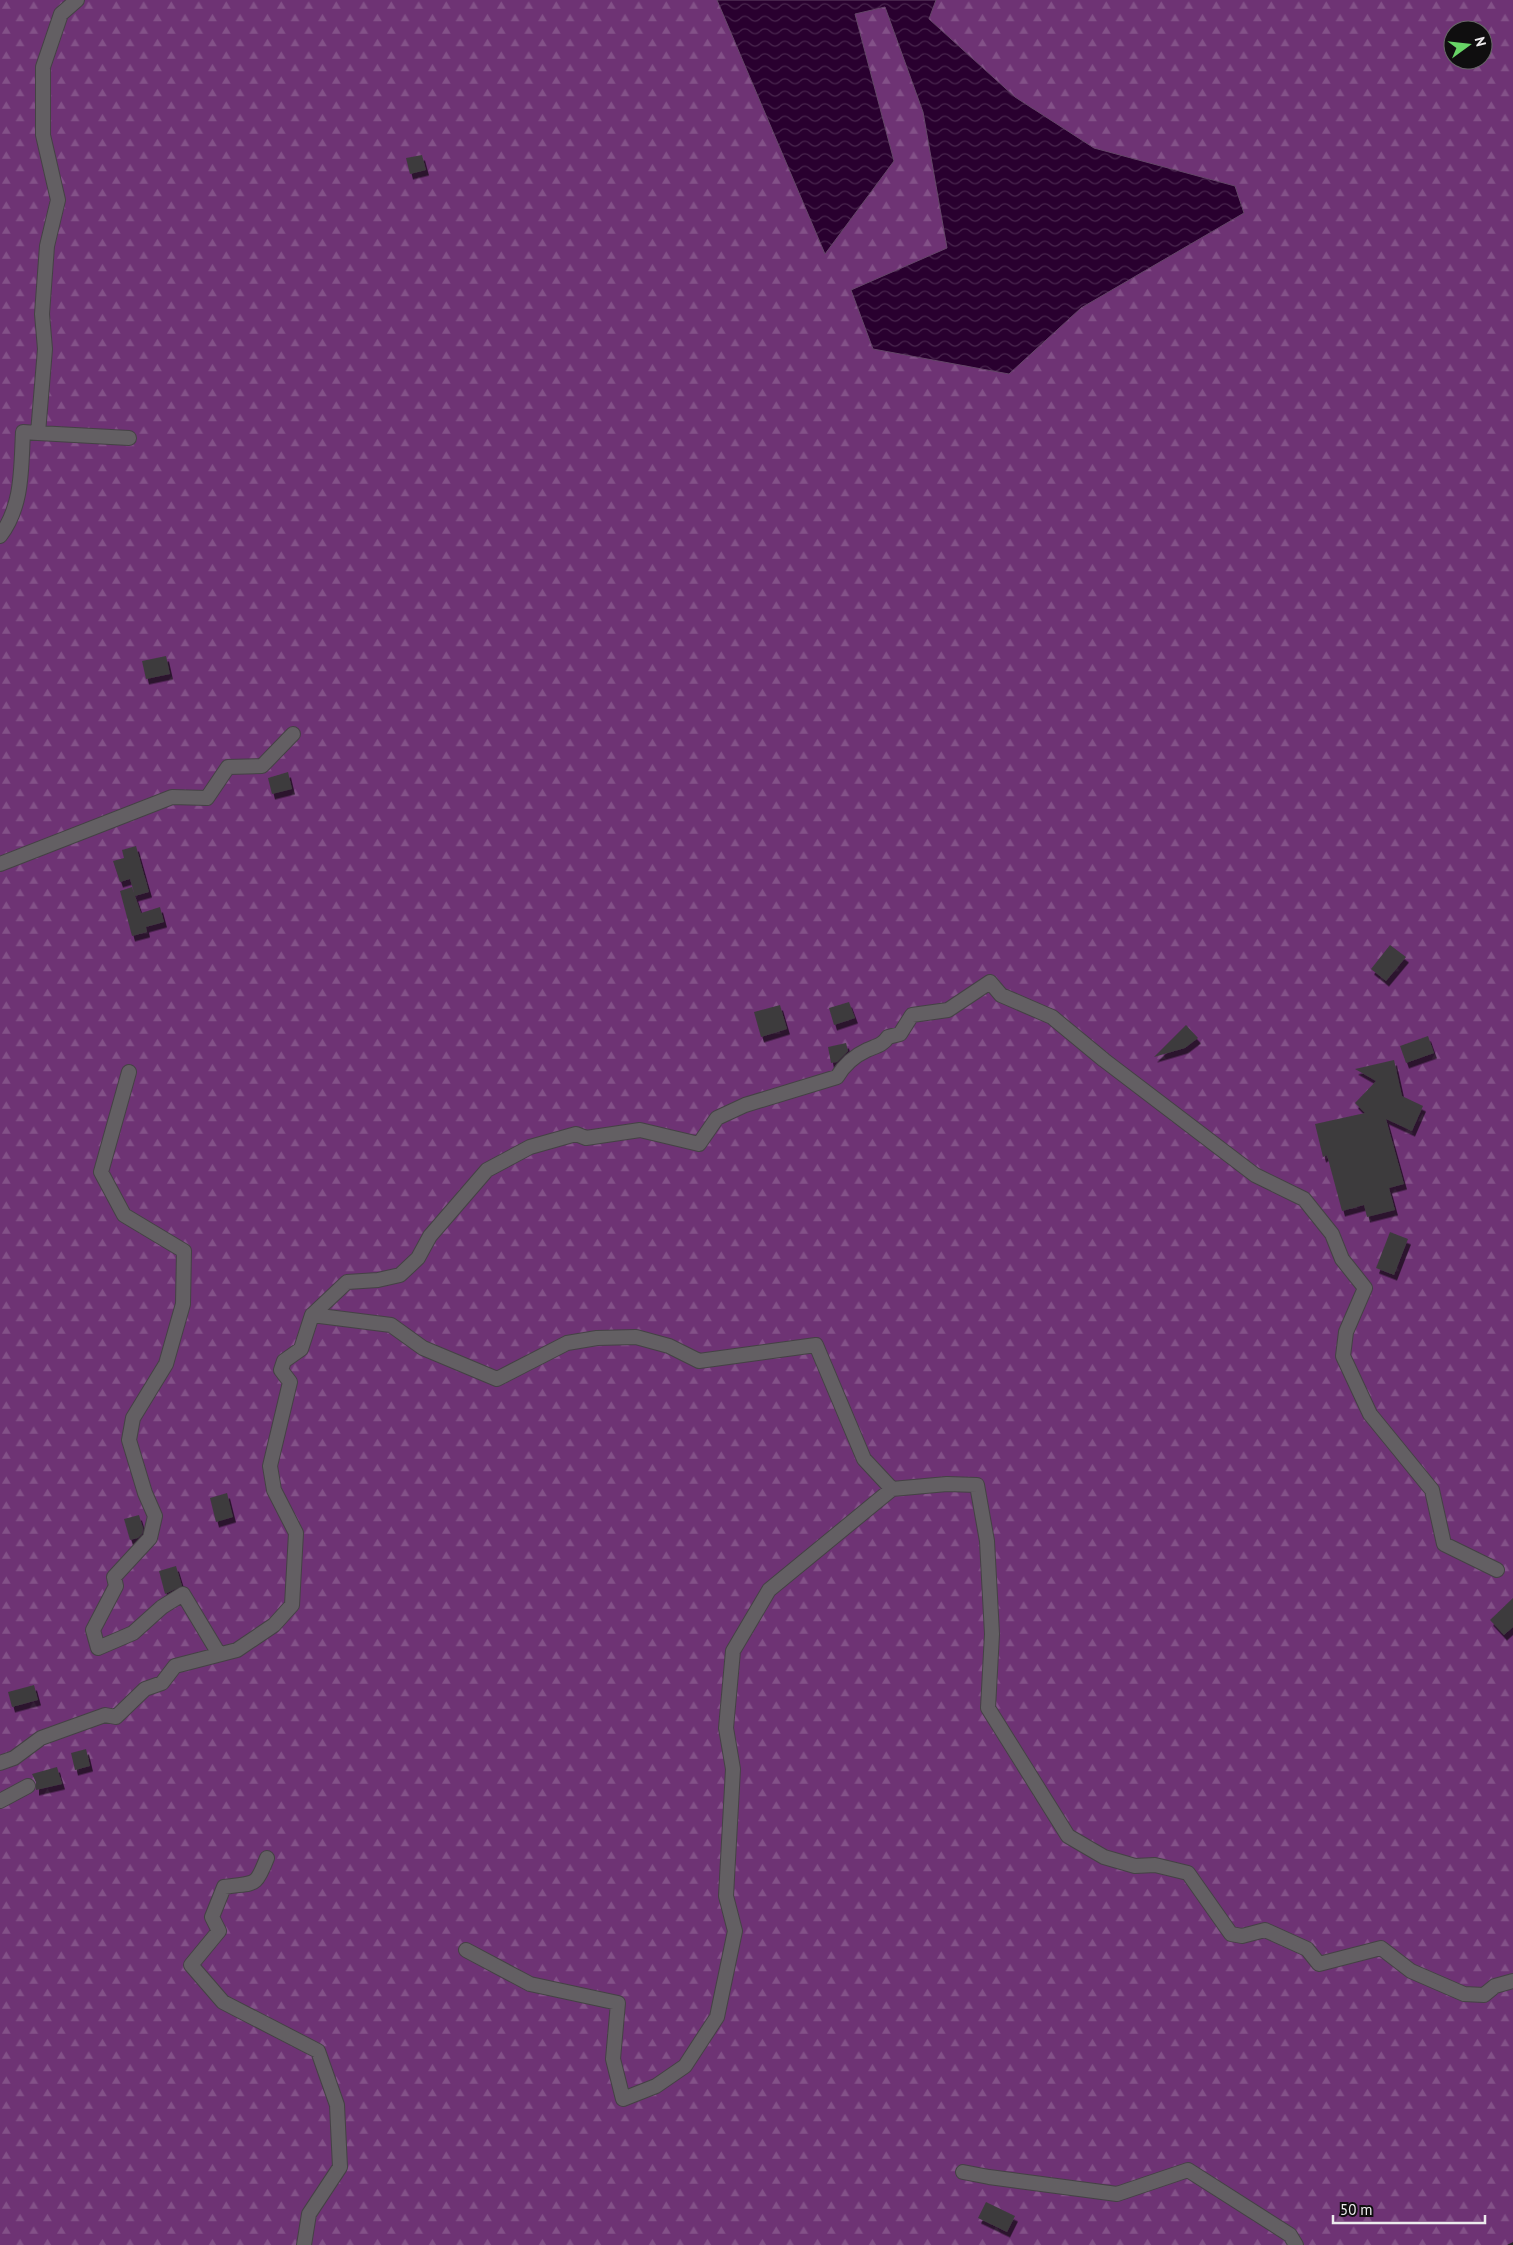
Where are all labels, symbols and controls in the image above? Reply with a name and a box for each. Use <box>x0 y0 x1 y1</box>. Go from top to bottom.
north arrow <box>1443 20 1493 70</box>
text: N <box>1471 35 1490 48</box>
scale bar <box>1333 2192 1486 2224</box>
text: 50 m <box>1340 2200 1373 2219</box>

